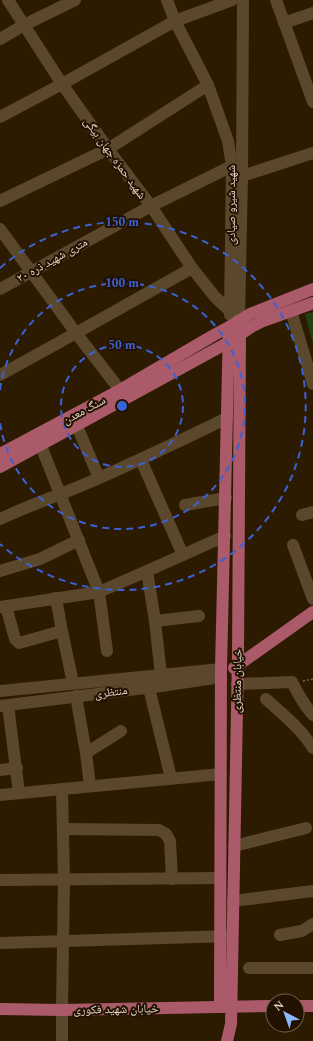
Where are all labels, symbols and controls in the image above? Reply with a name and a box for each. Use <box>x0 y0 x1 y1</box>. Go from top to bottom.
street label: شهید حمزه جهان بیگی <box>78 113 151 203</box>
street label: شهید شیرو صیادی <box>222 165 241 245</box>
text: 150 m <box>105 213 139 232</box>
street label: ۲۰ متری شهید ذره <box>13 233 91 288</box>
text: 100 m <box>105 274 139 293</box>
text: 50 m <box>108 336 136 355</box>
street label: سنگ معدن <box>59 391 109 430</box>
centre of rings <box>115 399 129 413</box>
street label: خیابان منتظری <box>227 648 248 713</box>
street label: منتظری <box>93 681 129 704</box>
north arrow <box>265 993 305 1033</box>
text: N <box>270 996 288 1015</box>
street label: خیابان شهید فکوری <box>73 999 159 1020</box>

